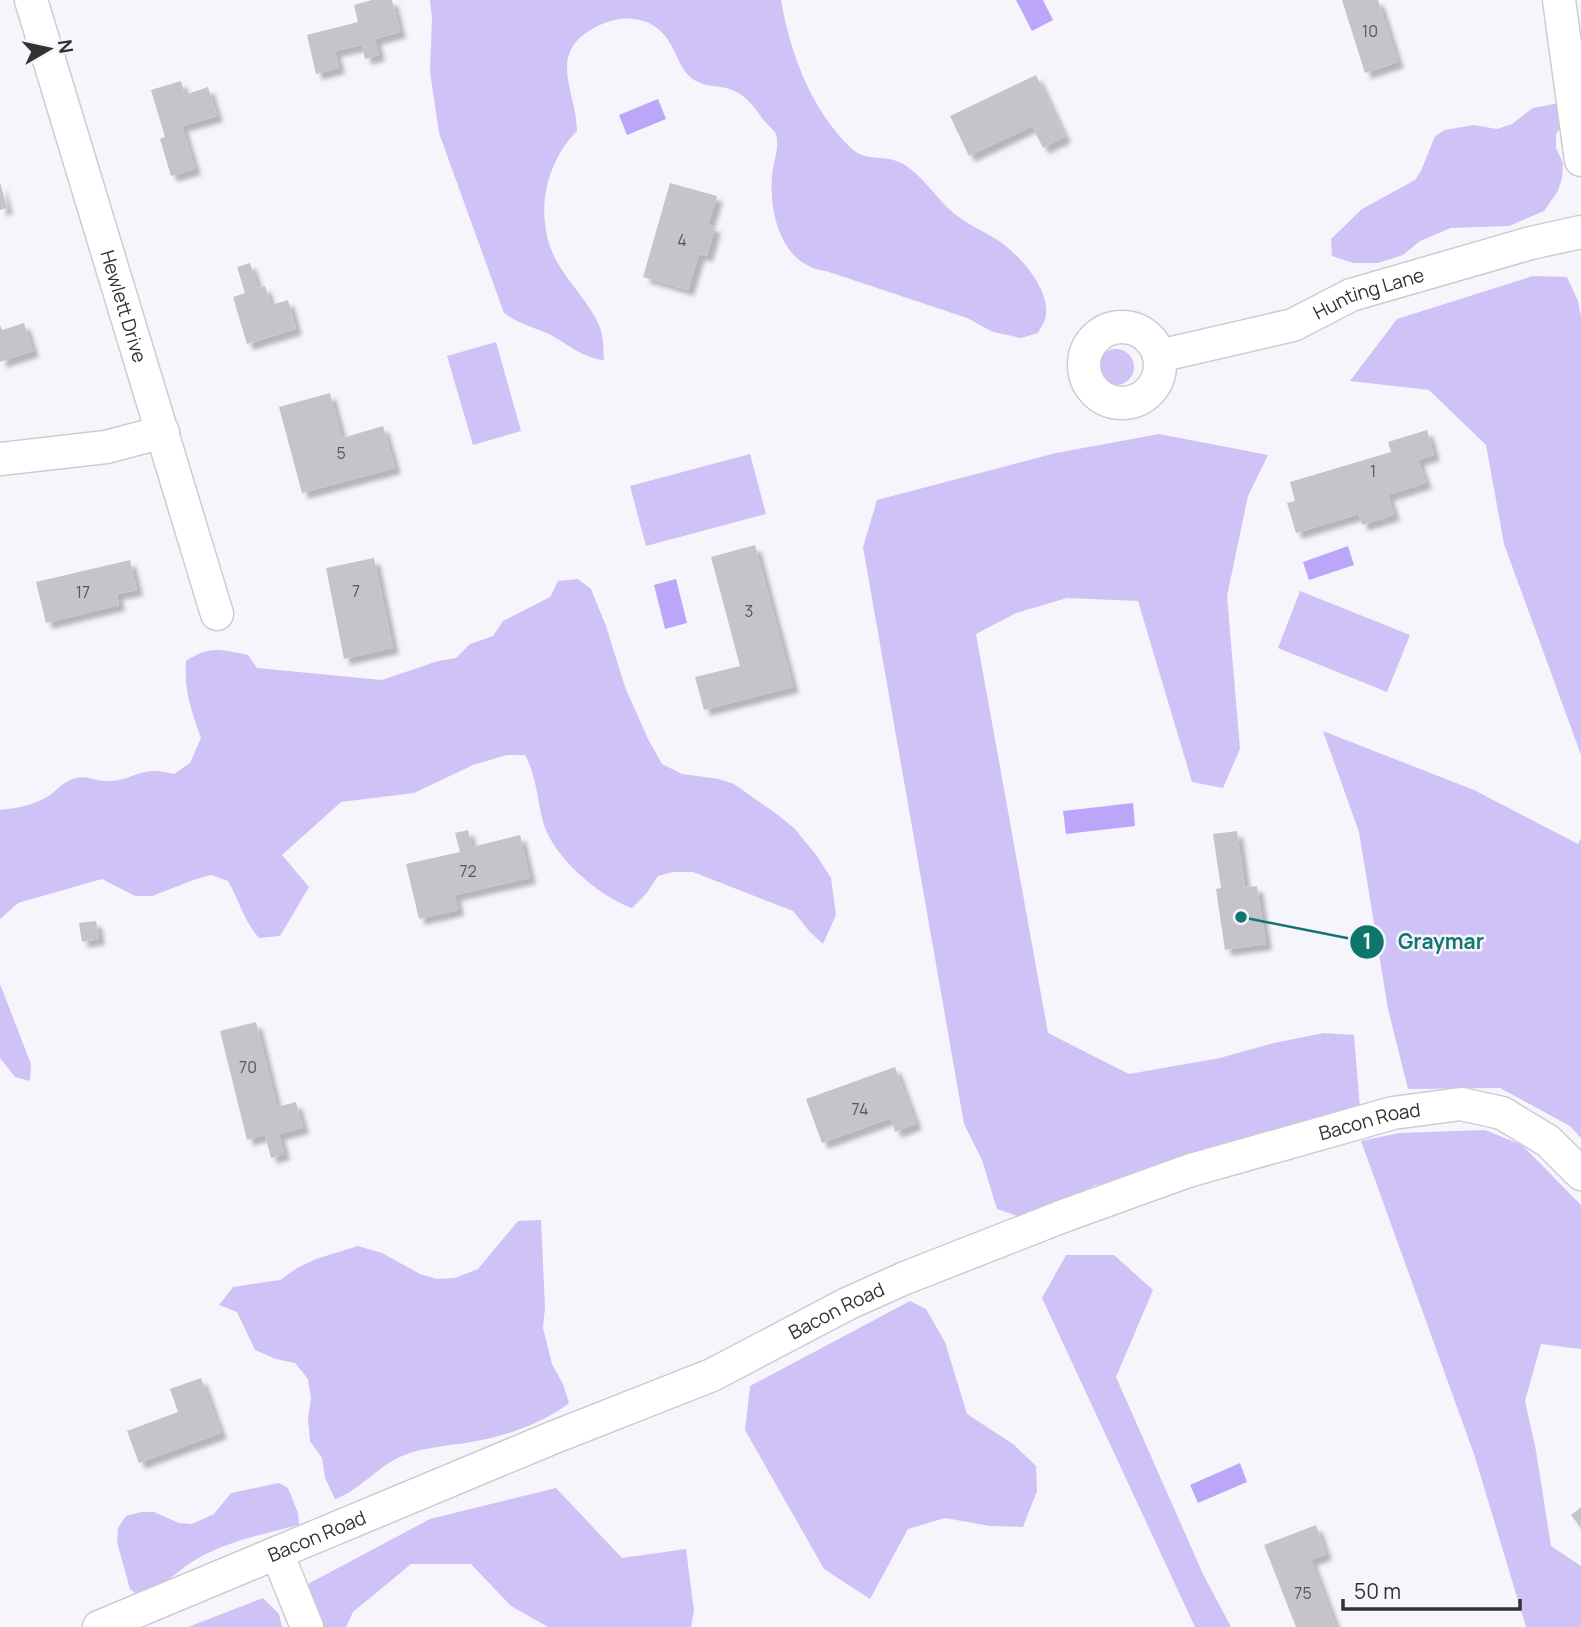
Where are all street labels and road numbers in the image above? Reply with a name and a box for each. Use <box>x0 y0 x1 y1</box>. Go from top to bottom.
street label: Hewlett Drive <box>94 247 153 366</box>
street label: Hunting Lane <box>1308 262 1427 325</box>
street label: Bacon Road <box>1316 1097 1422 1146</box>
street label: Bacon Road <box>784 1276 888 1345</box>
street label: Bacon Road <box>264 1504 370 1568</box>

